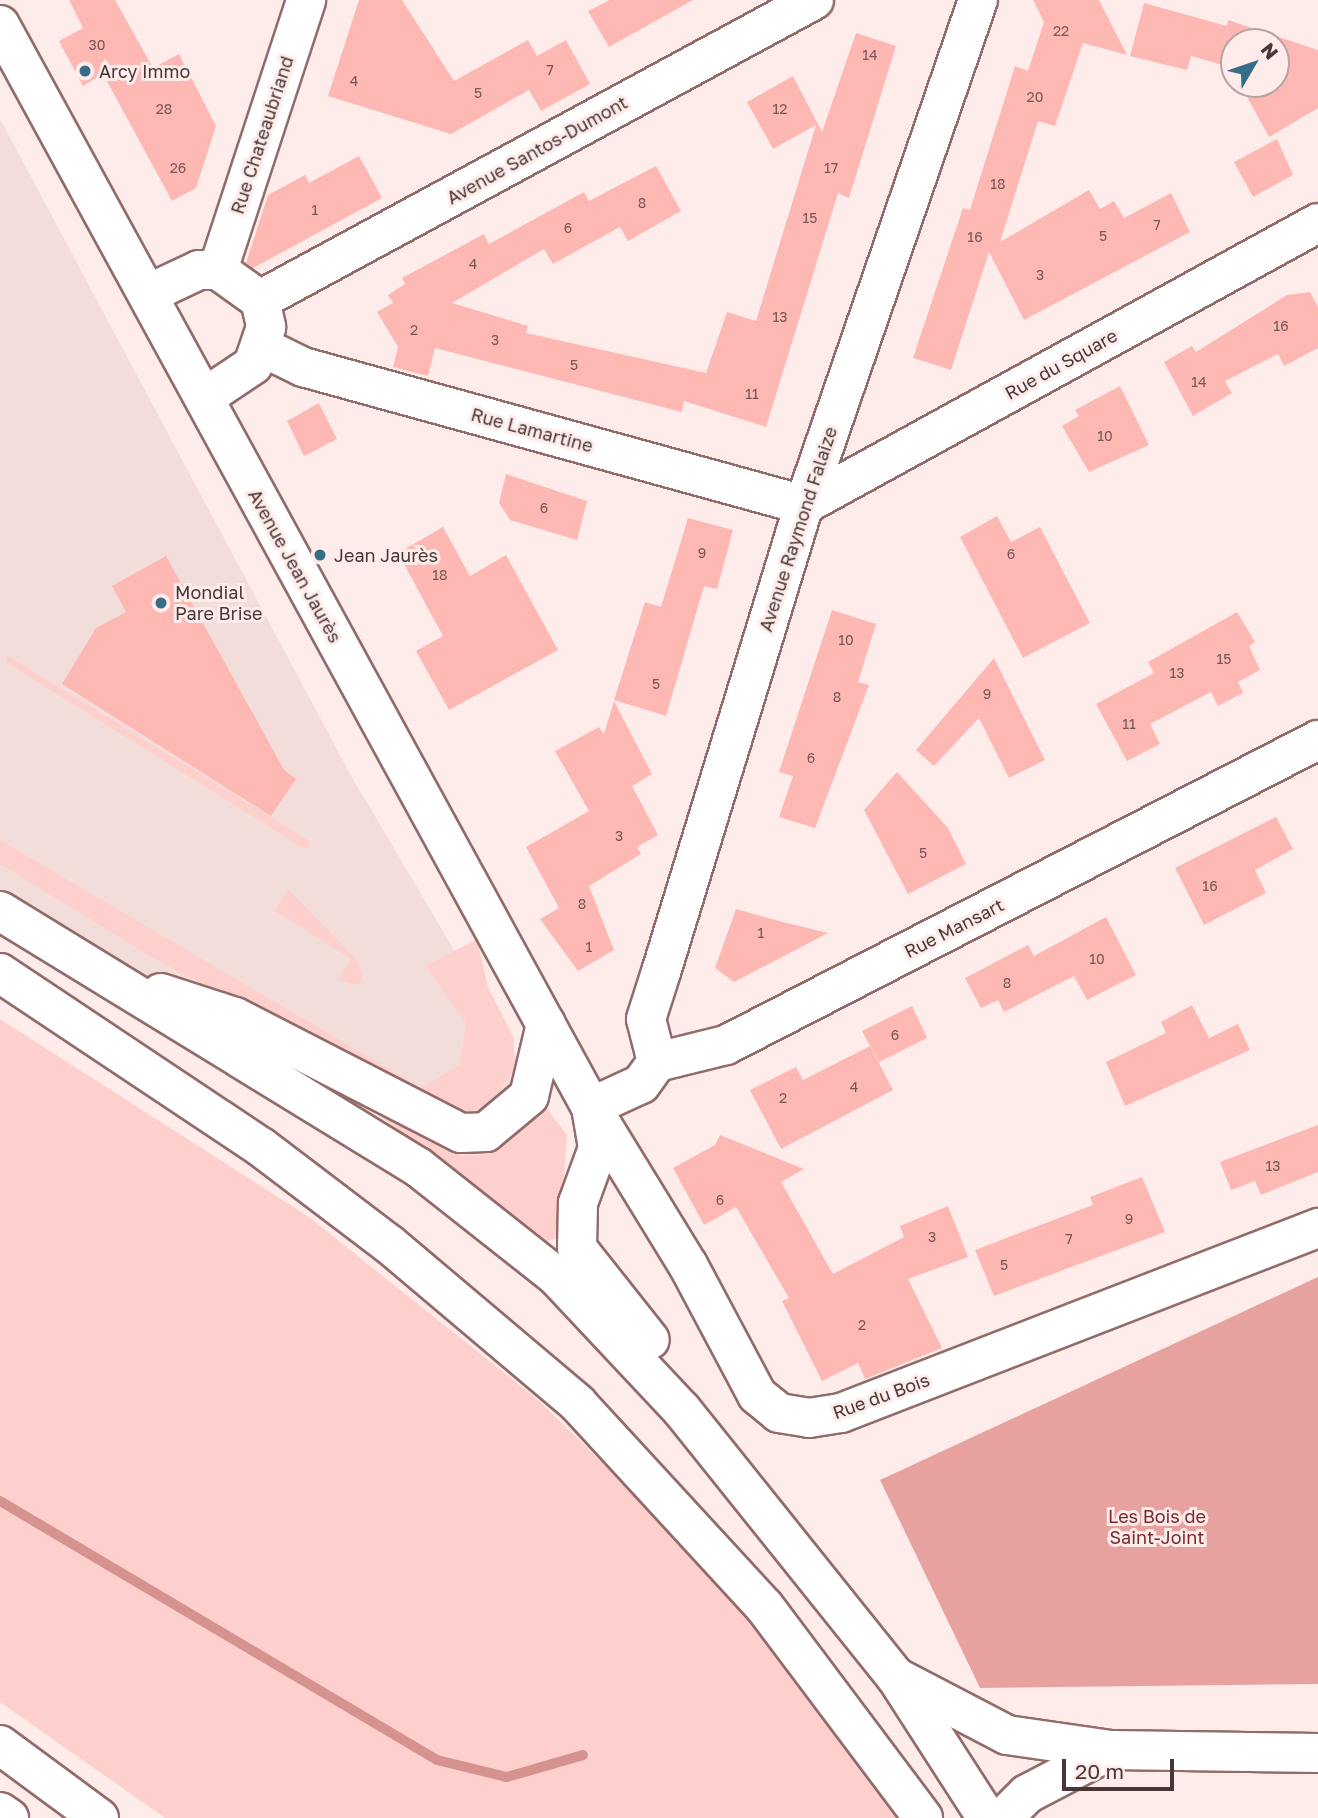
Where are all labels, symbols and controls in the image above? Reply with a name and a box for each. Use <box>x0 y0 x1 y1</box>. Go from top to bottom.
house number: 22 <box>1053 23 1069 39</box>
north arrow <box>1220 28 1290 98</box>
house number: 30 <box>89 37 105 53</box>
text: N <box>1257 38 1284 64</box>
house number: 14 <box>862 47 878 63</box>
street label: Rue Chateaubriand <box>226 53 298 217</box>
place label: Arcy Immo <box>99 60 190 82</box>
house number: 7 <box>546 62 554 78</box>
marker: Arcy Immo <box>77 63 93 79</box>
house number: 4 <box>350 73 358 89</box>
house number: 5 <box>474 85 482 101</box>
house number: 20 <box>1027 89 1043 105</box>
street label: Avenue Santos-Dumont <box>443 91 631 209</box>
house number: 28 <box>156 101 172 117</box>
house number: 12 <box>773 101 787 117</box>
house number: 26 <box>170 160 186 176</box>
house number: 17 <box>824 160 838 176</box>
house number: 18 <box>990 176 1006 192</box>
house number: 8 <box>638 195 646 211</box>
house number: 1 <box>312 202 318 218</box>
house number: 15 <box>803 210 817 226</box>
house number: 7 <box>1153 217 1161 233</box>
house number: 6 <box>564 220 572 236</box>
house number: 5 <box>1099 228 1107 244</box>
house number: 16 <box>967 229 983 245</box>
house number: 4 <box>469 256 477 272</box>
house number: 3 <box>1036 267 1044 283</box>
house number: 13 <box>773 309 787 325</box>
house number: 16 <box>1273 318 1289 334</box>
house number: 2 <box>410 322 418 338</box>
street label: Rue du Square <box>1001 324 1121 404</box>
house number: 3 <box>491 332 499 348</box>
house number: 5 <box>570 357 578 373</box>
house number: 14 <box>1191 374 1207 390</box>
house number: 11 <box>745 386 759 402</box>
street label: Rue Lamartine <box>469 403 595 457</box>
street label: Avenue Raymond Falaize <box>755 424 841 634</box>
house number: 10 <box>1097 428 1113 444</box>
street label: Avenue Jean Jaurès <box>244 486 346 646</box>
house number: 6 <box>540 500 548 516</box>
place label: Jean Jaurès <box>334 544 438 566</box>
house number: 9 <box>698 545 706 561</box>
house number: 6 <box>1007 546 1015 562</box>
marker: Jean Jaurès <box>312 547 328 563</box>
house number: 18 <box>432 567 448 583</box>
place label: Mondial Pare Brise <box>175 582 262 624</box>
marker: Mondial Pare Brise <box>153 595 169 611</box>
house number: 10 <box>838 632 854 648</box>
house number: 15 <box>1217 651 1231 667</box>
house number: 13 <box>1170 665 1184 681</box>
house number: 5 <box>652 676 660 692</box>
house number: 9 <box>983 686 991 702</box>
house number: 8 <box>833 689 841 705</box>
house number: 11 <box>1122 716 1136 732</box>
house number: 6 <box>807 750 815 766</box>
house number: 3 <box>615 828 623 844</box>
house number: 5 <box>919 845 927 861</box>
house number: 16 <box>1202 878 1218 894</box>
street label: Rue Mansart <box>901 894 1007 962</box>
house number: 8 <box>578 896 586 912</box>
house number: 1 <box>758 925 764 941</box>
house number: 1 <box>586 939 592 955</box>
house number: 10 <box>1089 951 1105 967</box>
house number: 8 <box>1003 975 1011 991</box>
house number: 6 <box>891 1027 899 1043</box>
house number: 4 <box>850 1079 858 1095</box>
house number: 2 <box>779 1090 787 1106</box>
house number: 13 <box>1266 1158 1280 1174</box>
house number: 6 <box>716 1192 724 1208</box>
house number: 9 <box>1125 1211 1133 1227</box>
house number: 3 <box>928 1229 936 1245</box>
house number: 7 <box>1065 1231 1073 1247</box>
house number: 5 <box>1000 1257 1008 1273</box>
house number: 2 <box>858 1317 866 1333</box>
street label: Rue du Bois <box>830 1369 932 1423</box>
park label: Les Bois de Saint-Joint <box>1108 1506 1206 1548</box>
scale bar <box>1066 1744 1178 1788</box>
text: 20 m <box>1075 1758 1124 1784</box>

